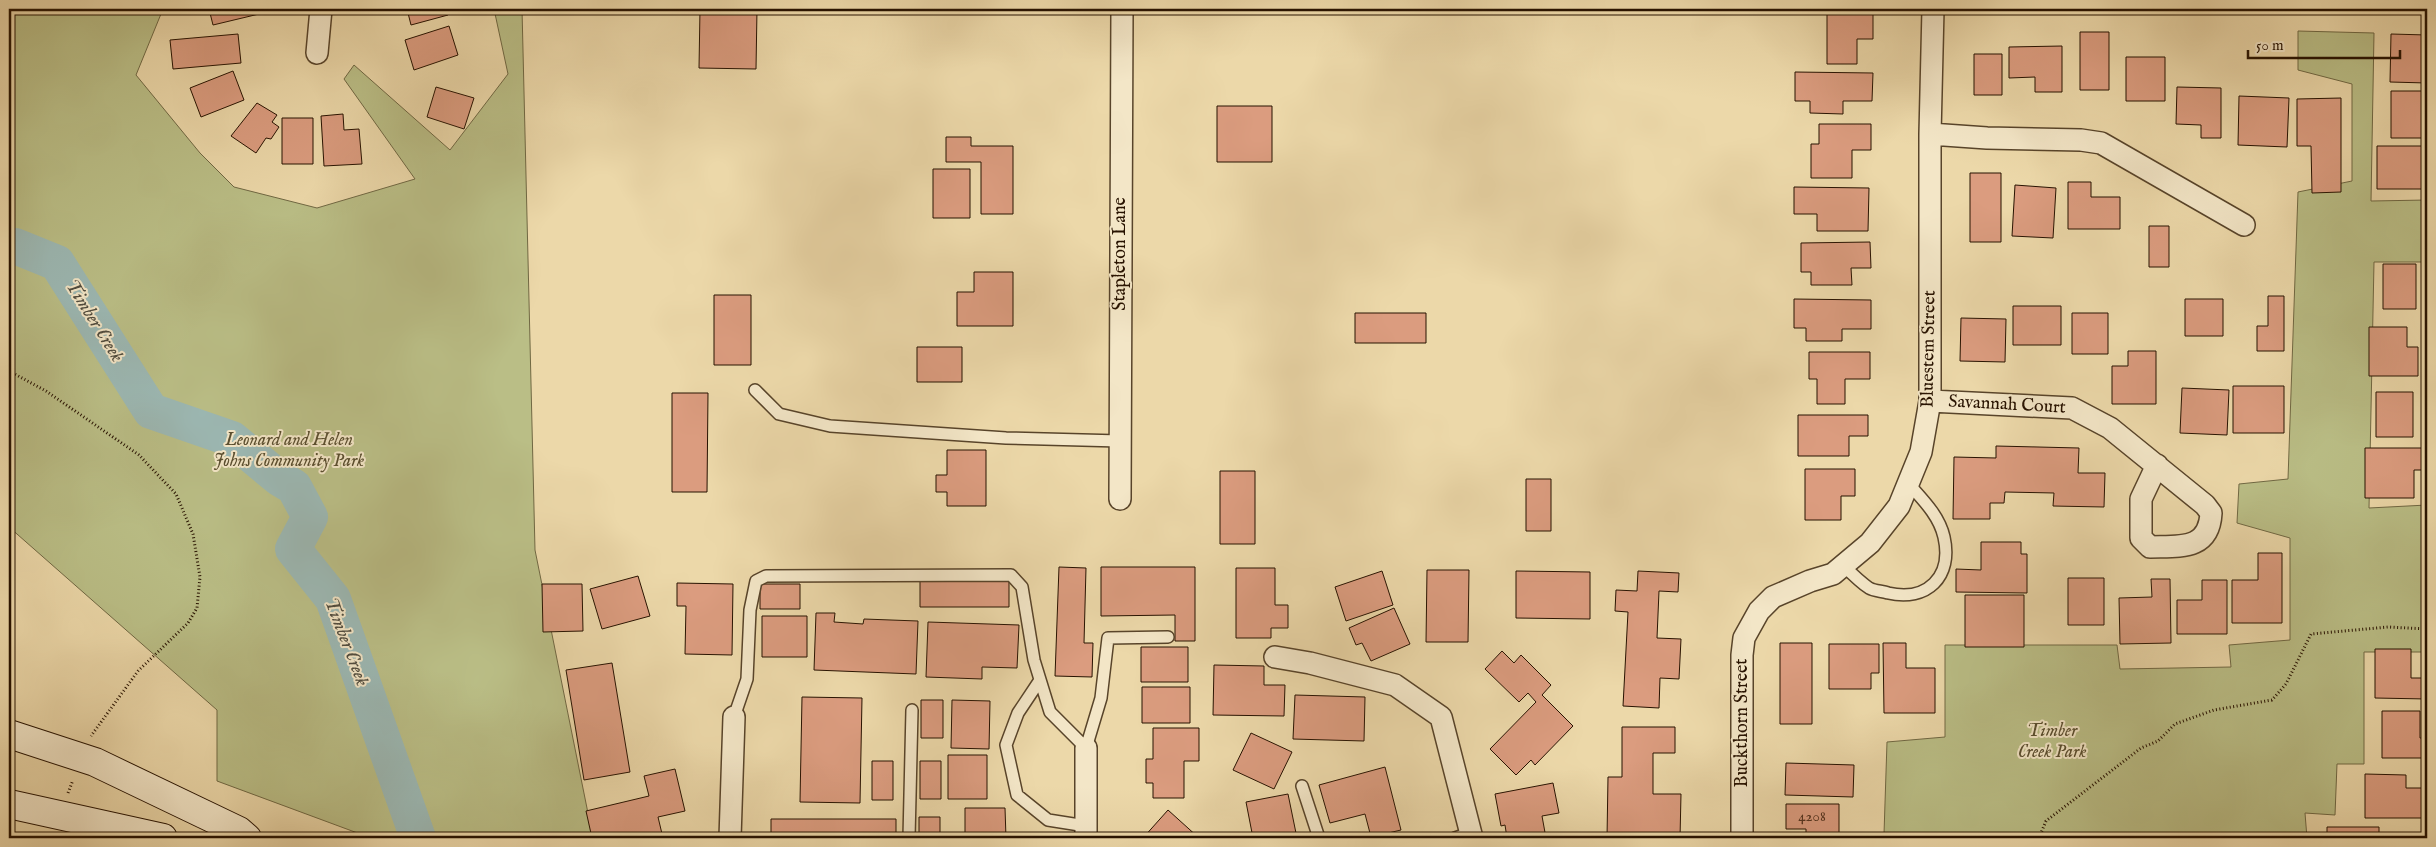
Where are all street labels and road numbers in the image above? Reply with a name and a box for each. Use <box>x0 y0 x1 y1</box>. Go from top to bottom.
street label: Stapleton Lane <box>1109 197 1132 311</box>
street label: Bluestem Street <box>1916 290 1942 408</box>
street label: Savannah Court <box>1948 390 2066 420</box>
street label: Buckthorn Street <box>1731 659 1754 787</box>

